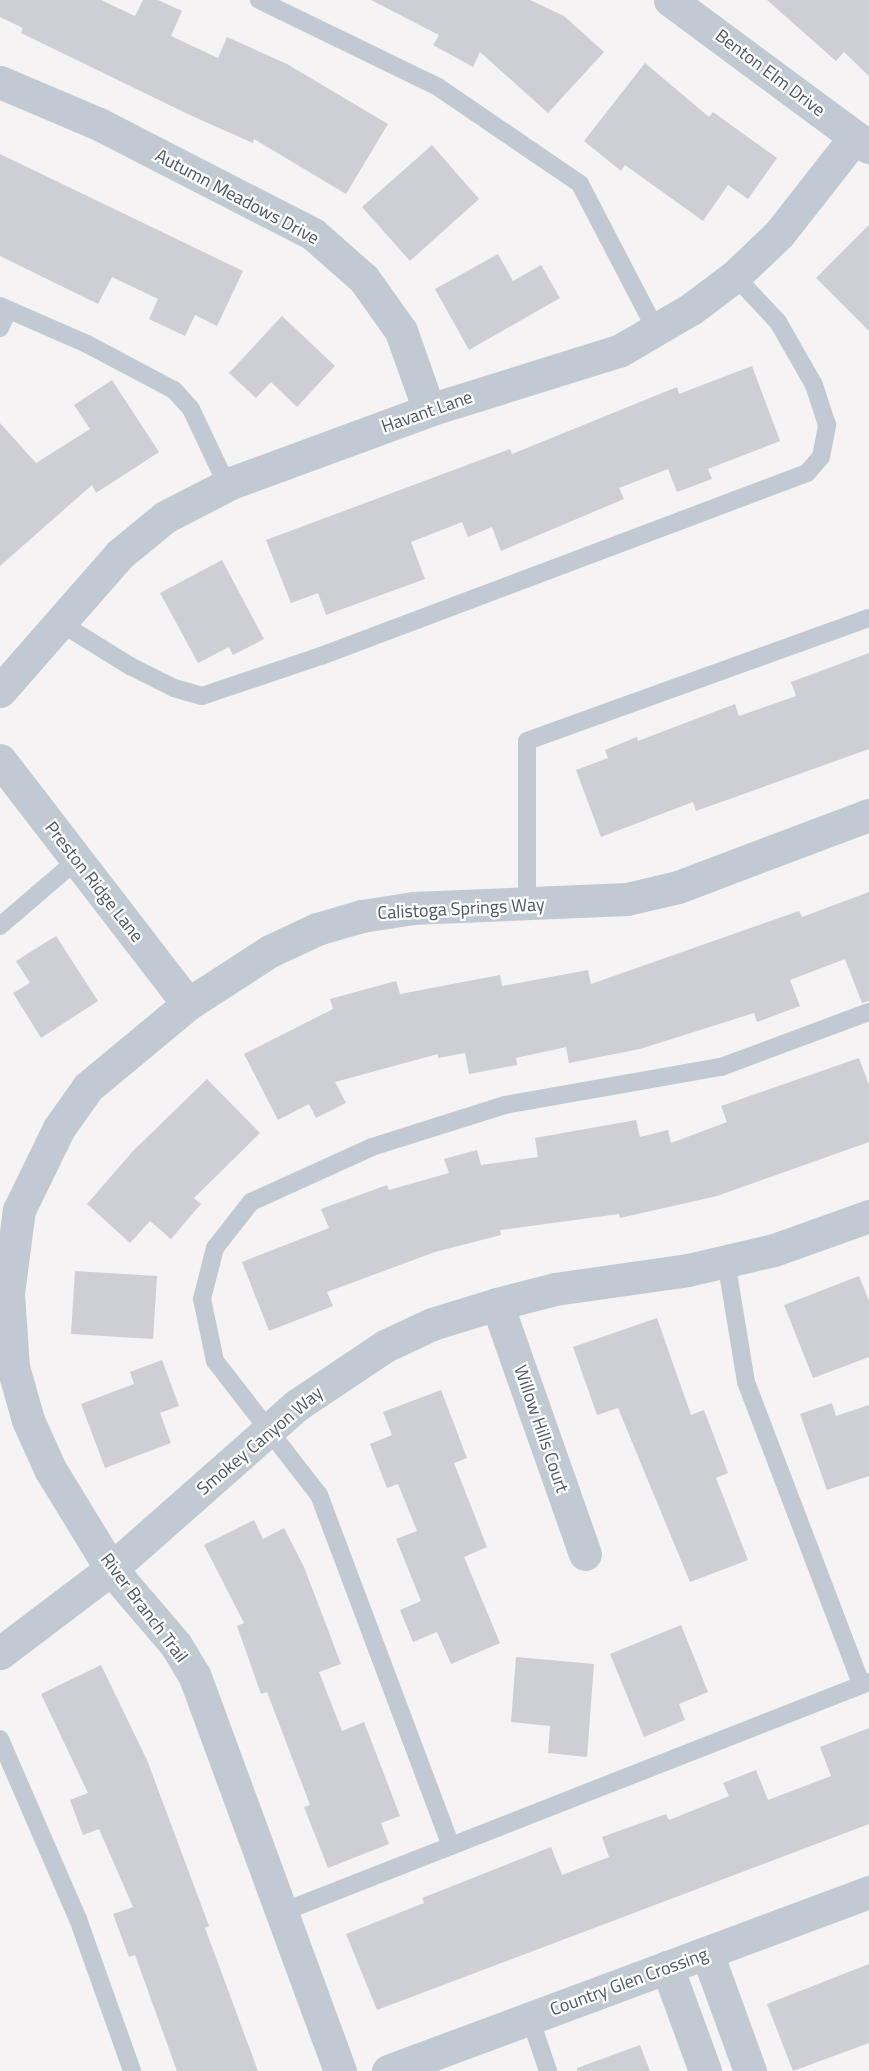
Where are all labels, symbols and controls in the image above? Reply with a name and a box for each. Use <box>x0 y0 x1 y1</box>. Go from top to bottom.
street label: Benton Elm Drive <box>711 25 829 121</box>
street label: Autumn Meadows Drive <box>151 145 323 249</box>
street label: Havant Lane <box>379 386 475 438</box>
street label: Preston Ridge Lane <box>40 817 148 947</box>
street label: Calistoga Springs Way <box>377 894 545 924</box>
street label: Willow Hills Court <box>509 1362 573 1496</box>
street label: Smokey Canyon Way <box>193 1382 327 1500</box>
street label: River Branch Trail <box>96 1549 192 1667</box>
street label: Country Glen Crossing <box>547 1943 711 2021</box>

